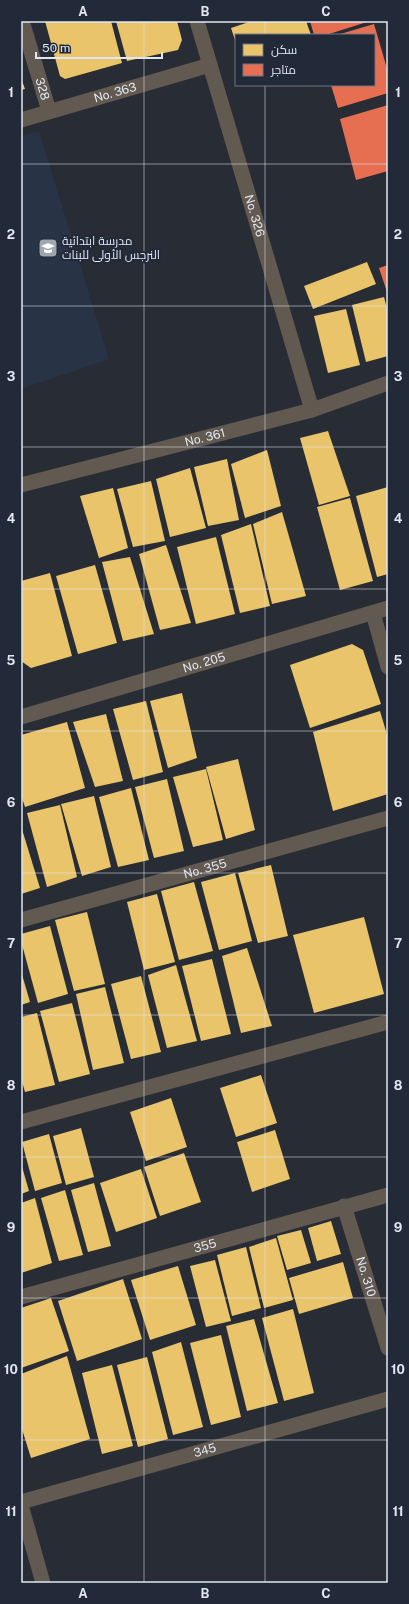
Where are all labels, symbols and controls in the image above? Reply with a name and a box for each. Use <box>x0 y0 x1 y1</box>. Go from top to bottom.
text: A <box>78 4 88 19</box>
text: B <box>201 4 210 19</box>
text: C <box>321 4 331 19</box>
scale bar <box>36 34 162 60</box>
legend <box>235 34 375 86</box>
text: 50 m <box>42 41 70 55</box>
text: سكن <box>271 43 297 57</box>
text: متاجر <box>270 63 296 77</box>
street label: 328 <box>32 76 52 102</box>
street label: No. 363 <box>92 80 138 105</box>
text: 1 <box>8 85 14 100</box>
text: 1 <box>395 85 401 100</box>
street label: No. 326 <box>242 193 267 239</box>
text: 2 <box>7 227 15 242</box>
text: 2 <box>394 227 402 242</box>
place label: مدرسة ابتدائية النرجس الأولى للبنات <box>62 234 160 262</box>
school or university icon: مدرسة ابتدائية النرجس الأولى للبنات <box>37 237 59 259</box>
text: 3 <box>7 369 16 384</box>
text: 3 <box>394 369 403 384</box>
street label: No. 361 <box>183 426 227 449</box>
text: 4 <box>7 511 16 526</box>
text: 4 <box>394 511 403 526</box>
street label: No. 205 <box>181 650 227 676</box>
text: 5 <box>7 653 16 668</box>
text: 5 <box>394 653 403 668</box>
text: 6 <box>7 795 16 810</box>
text: 6 <box>394 795 403 810</box>
street label: No. 355 <box>182 856 229 882</box>
text: 7 <box>7 936 15 951</box>
text: 7 <box>394 936 402 951</box>
text: 8 <box>7 1078 16 1093</box>
text: 8 <box>394 1078 403 1093</box>
text: 9 <box>7 1220 15 1235</box>
text: 9 <box>394 1220 402 1235</box>
street label: 355 <box>192 1236 218 1256</box>
street label: No. 310 <box>353 1255 379 1298</box>
text: 10 <box>4 1362 18 1377</box>
text: 10 <box>391 1362 405 1377</box>
street label: 345 <box>192 1440 218 1460</box>
text: 11 <box>5 1504 17 1519</box>
text: 11 <box>392 1504 404 1519</box>
text: A <box>78 1586 88 1601</box>
text: B <box>201 1586 210 1601</box>
text: C <box>321 1586 331 1601</box>

